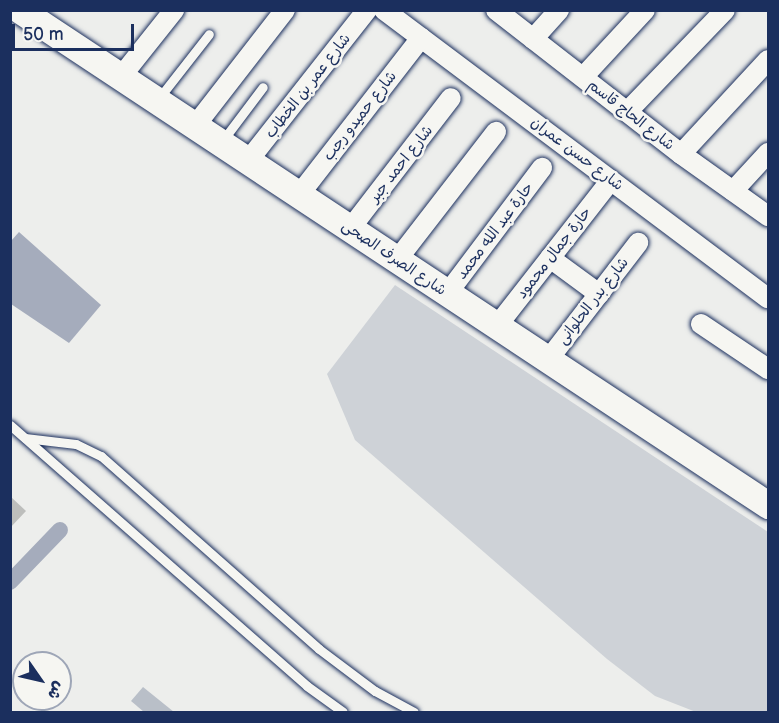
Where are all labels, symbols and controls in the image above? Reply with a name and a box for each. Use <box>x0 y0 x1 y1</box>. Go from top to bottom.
scale bar <box>15 12 136 50</box>
text: 50 m <box>23 24 64 45</box>
street label: شارع عمر بن الخطاب <box>262 30 354 142</box>
street label: شارع حميدو رجب <box>320 68 400 164</box>
street label: شارع الحاج قاسم <box>584 76 678 154</box>
street label: شارع حسن عمران <box>527 113 627 195</box>
street label: شارع احمد جبر <box>365 122 437 206</box>
street label: حارة عبد الله محمد <box>453 179 537 283</box>
street label: حارة جمال محمود <box>513 204 595 302</box>
street label: شارع الصرف الصحى <box>338 216 450 300</box>
street label: شارع بدر الحلوانى <box>553 254 633 348</box>
north arrow <box>12 651 72 711</box>
text: ش <box>43 678 68 703</box>

